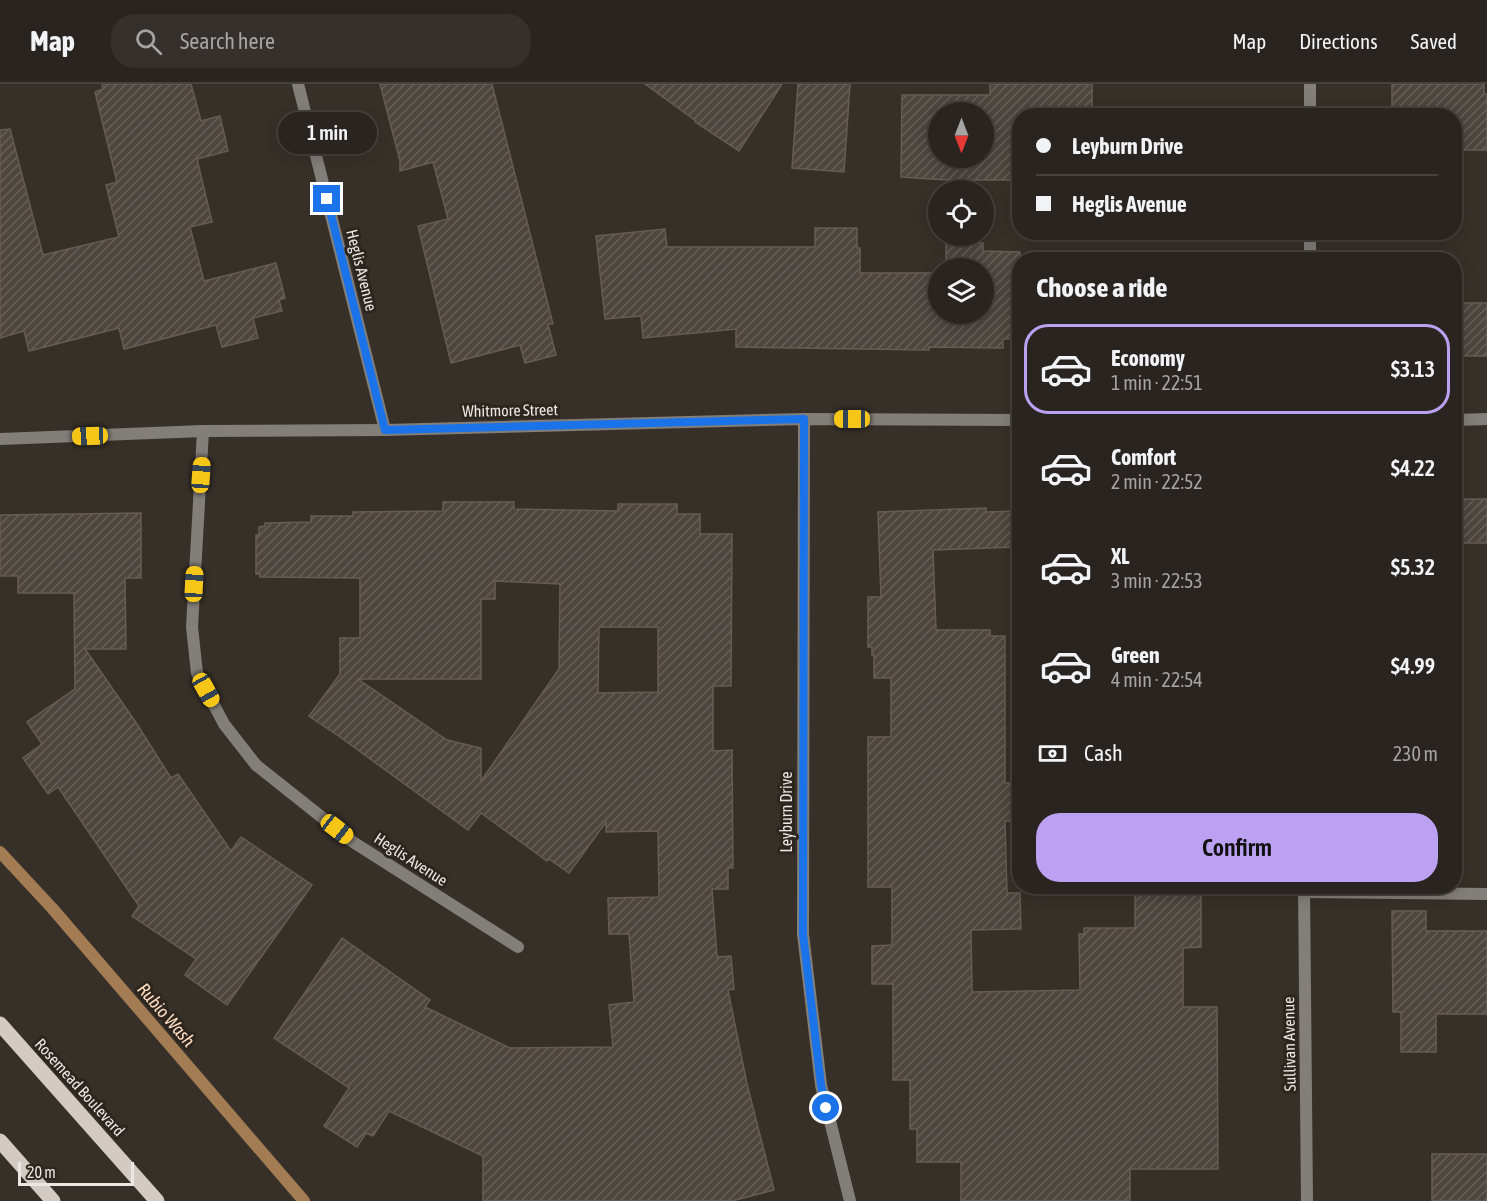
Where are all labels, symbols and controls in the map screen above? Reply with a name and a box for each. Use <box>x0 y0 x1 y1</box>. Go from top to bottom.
search box <box>111 14 531 68</box>
text: Map <box>30 25 75 57</box>
icon: search <box>132 25 165 58</box>
text: Search here <box>180 28 275 54</box>
text: Map <box>1232 29 1266 53</box>
text: Directions <box>1299 29 1378 53</box>
text: Saved <box>1411 29 1457 53</box>
north arrow <box>928 102 994 168</box>
map controls <box>928 102 994 324</box>
callout: 1 min <box>278 112 376 154</box>
text: 1 min <box>307 121 348 144</box>
text: Leyburn Drive <box>1072 133 1183 159</box>
button: locate <box>928 180 994 246</box>
route end <box>313 185 340 212</box>
text: Heglis Avenue <box>1072 191 1187 217</box>
street label: Heglis Avenue <box>342 227 381 313</box>
button: layers <box>928 258 994 324</box>
text: Choose a ride <box>1036 272 1168 303</box>
icon: car <box>1039 342 1093 396</box>
text: Economy <box>1111 345 1185 371</box>
text: $3.13 <box>1391 356 1435 382</box>
text: 1 min · 22:51 <box>1111 371 1203 394</box>
street label: Whitmore Street <box>462 400 559 420</box>
car <box>834 410 870 428</box>
car <box>72 426 108 446</box>
icon: car <box>1039 441 1093 495</box>
text: Comfort <box>1111 444 1176 470</box>
text: $4.22 <box>1391 455 1435 481</box>
car <box>191 456 211 494</box>
text: 2 min · 22:52 <box>1111 470 1203 493</box>
icon: car <box>1039 540 1093 594</box>
text: XL <box>1111 543 1129 569</box>
text: $5.32 <box>1391 554 1435 580</box>
car <box>184 566 204 602</box>
text: 3 min · 22:53 <box>1111 569 1203 592</box>
icon: car <box>1039 639 1093 693</box>
text: Green <box>1111 642 1160 668</box>
text: $4.99 <box>1391 653 1435 679</box>
text: 4 min · 22:54 <box>1111 668 1203 691</box>
car <box>189 670 223 710</box>
icon: cash <box>1036 737 1069 770</box>
text: Cash <box>1084 740 1123 766</box>
text: 230 m <box>1393 742 1438 765</box>
street label: Leyburn Drive <box>777 772 796 852</box>
car <box>317 811 357 847</box>
button: Confirm <box>1036 813 1438 882</box>
street label: Heglis Avenue <box>371 829 451 890</box>
water label: Rubio Wash <box>133 979 200 1051</box>
street label: Sullivan Avenue <box>1279 996 1299 1092</box>
street label: Rosemead Boulevard <box>32 1035 128 1139</box>
route start <box>812 1094 839 1121</box>
scale bar <box>18 1159 134 1186</box>
text: 20 m <box>27 1163 56 1181</box>

